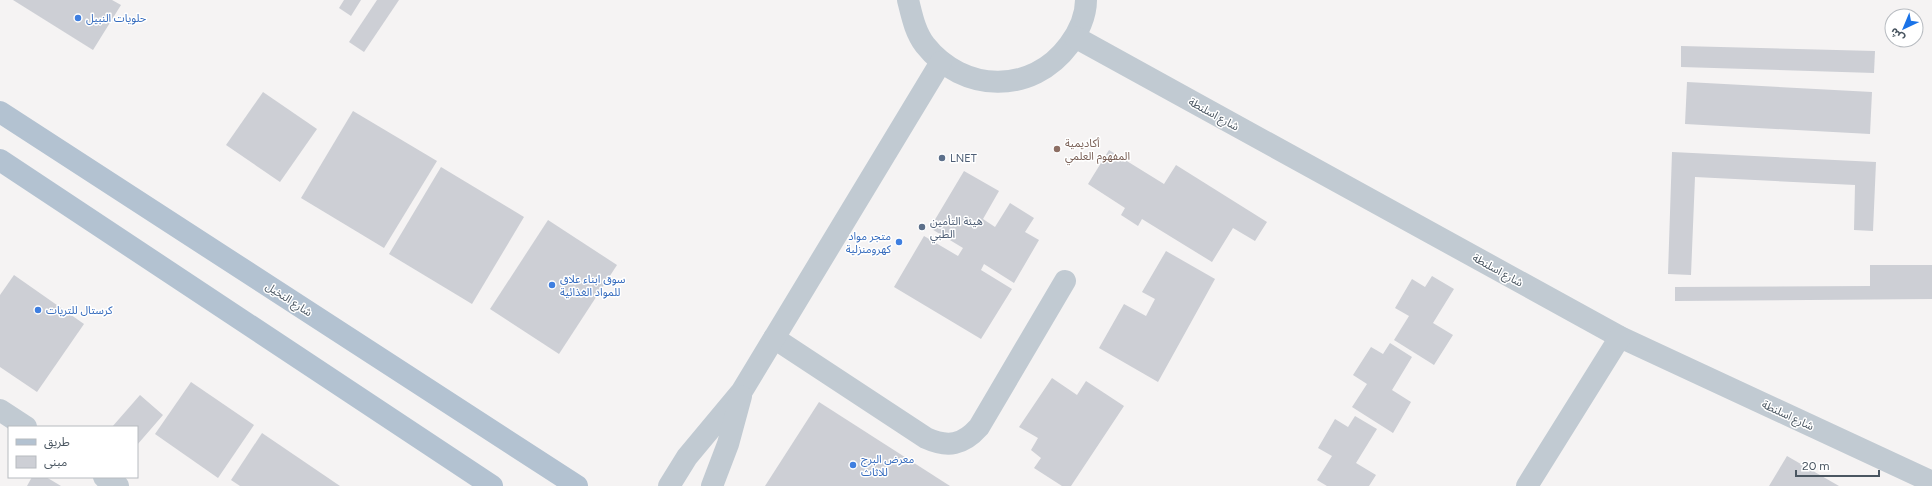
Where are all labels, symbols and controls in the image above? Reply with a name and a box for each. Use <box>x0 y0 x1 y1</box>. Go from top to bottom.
north arrow <box>1884 8 1924 48</box>
place label: حلويات النبيل <box>86 12 147 25</box>
marker: حلويات النبيل <box>73 13 83 23</box>
text: ش <box>1887 25 1907 45</box>
street label: شارع اسلنطة <box>1186 95 1242 135</box>
place label: أكاديمية المفهوم العلمي <box>1065 137 1130 166</box>
marker: أكاديمية المفهوم العلمي <box>1052 144 1062 154</box>
place label: LNET <box>950 152 977 165</box>
marker: LNET <box>937 153 947 163</box>
place label: هيئة التأمين الطبي <box>930 215 983 244</box>
marker: هيئة التأمين الطبي <box>917 222 927 232</box>
place label: متجر مواد كهرومنزلية <box>846 230 891 256</box>
marker: متجر مواد كهرومنزلية <box>894 237 904 247</box>
street label: شارع اسلنطة <box>1470 251 1526 291</box>
place label: سوق ابناء علاق للمواد الغذائية <box>560 273 626 299</box>
street label: شارع النخيل <box>263 280 315 320</box>
marker: سوق ابناء علاق للمواد الغذائية <box>547 280 557 290</box>
place label: كرستال للتريات <box>46 304 113 317</box>
marker: كرستال للتريات <box>33 305 43 315</box>
street label: شارع اسلنطة <box>1759 398 1816 434</box>
legend <box>8 426 138 478</box>
text: طريق <box>44 435 70 450</box>
scale bar <box>1796 452 1879 478</box>
place label: معرض البرج للاثاث <box>861 453 914 479</box>
text: مبنى <box>44 455 67 469</box>
text: 20 m <box>1802 459 1830 473</box>
marker: معرض البرج للاثاث <box>848 460 858 470</box>

